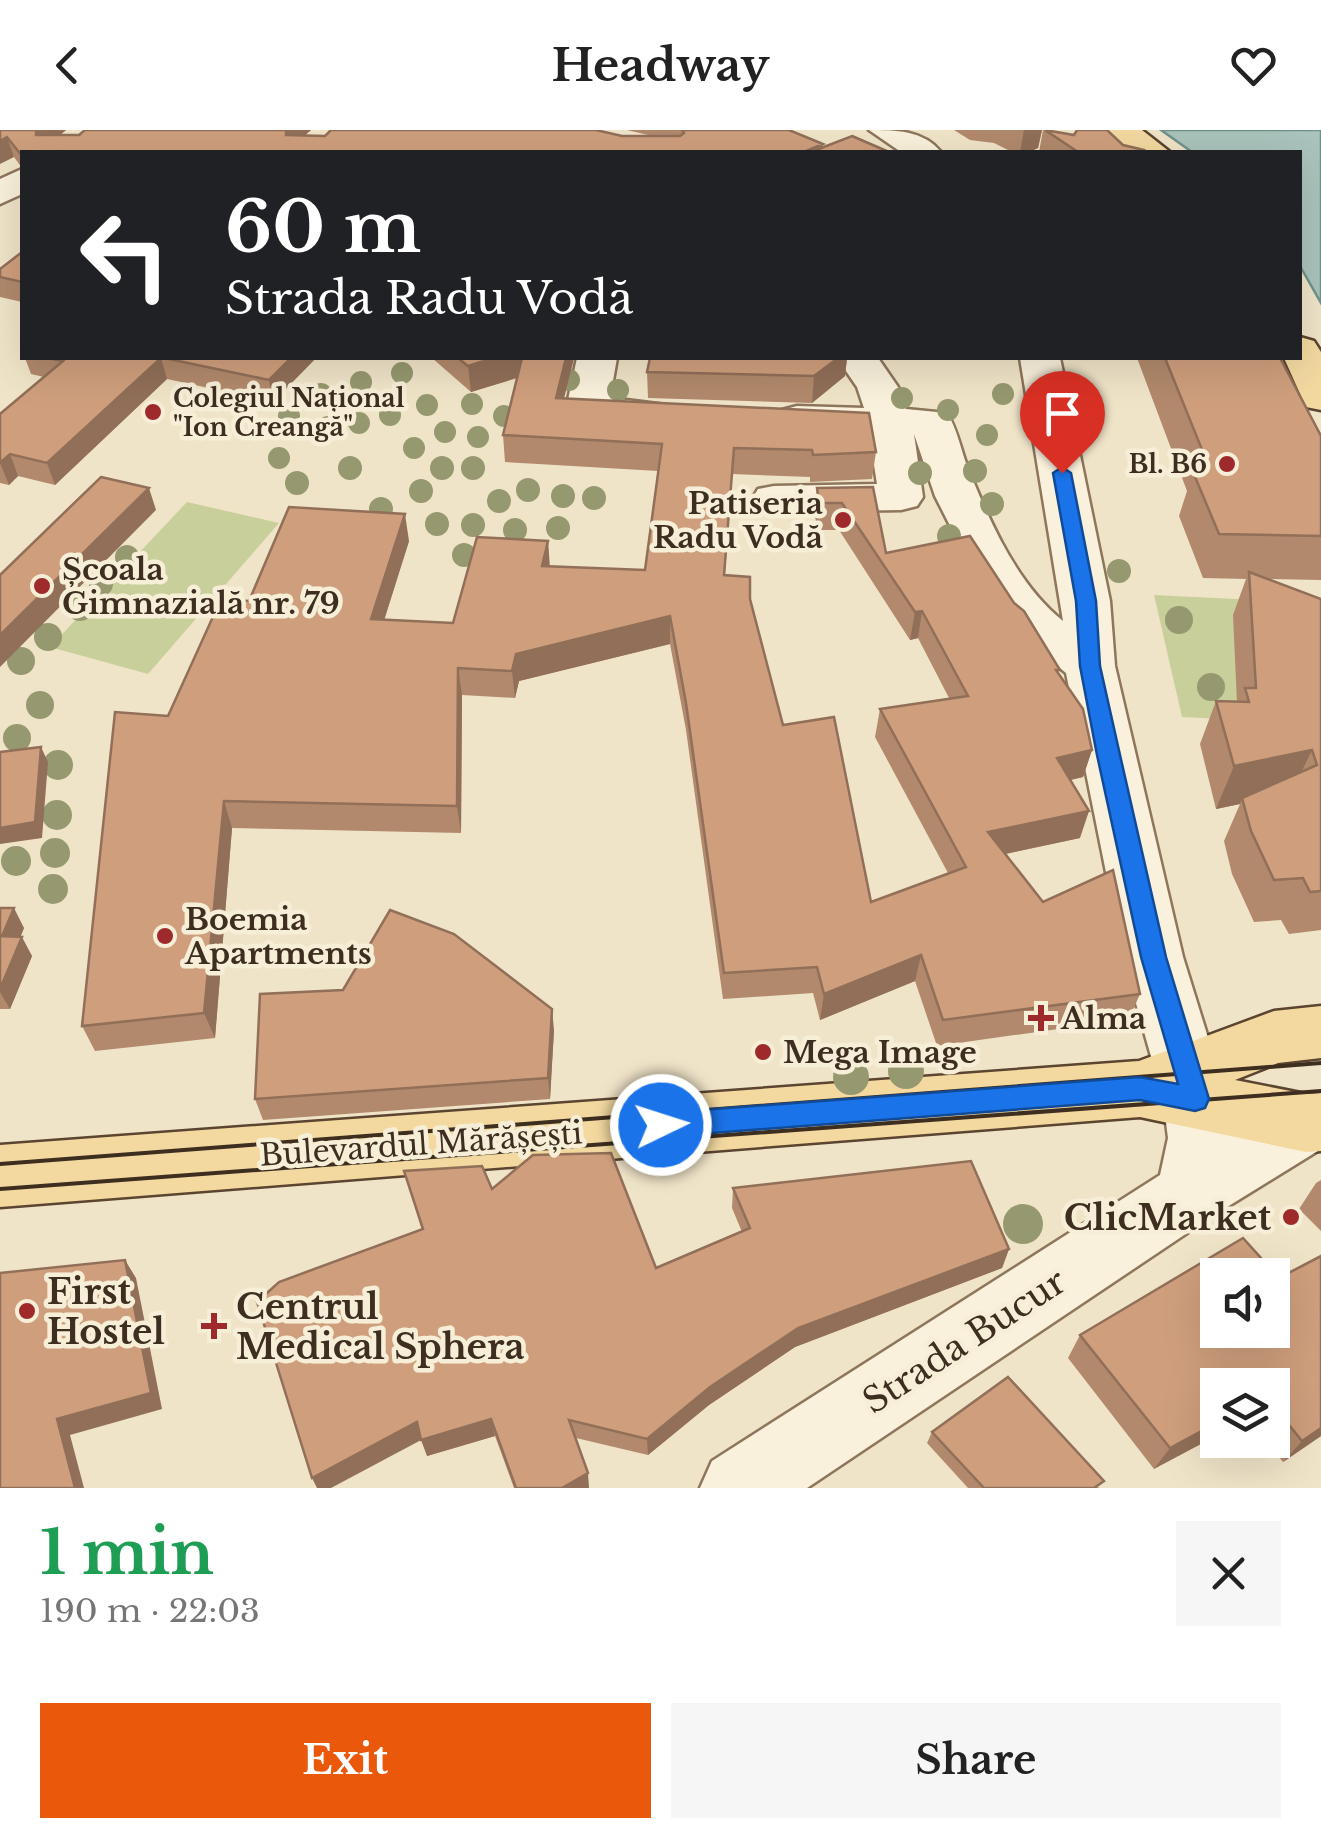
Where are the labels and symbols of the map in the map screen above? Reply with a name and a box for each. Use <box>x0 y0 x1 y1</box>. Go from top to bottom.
pin <box>1020 371 1105 474</box>
place label: Colegiul Național "Ion Creangă" <box>173 383 405 443</box>
marker: Colegiul Național "Ion Creangă" <box>142 401 164 423</box>
place label: Bl. B6 <box>1128 449 1207 480</box>
marker: Bl. B6 <box>1216 453 1238 475</box>
place label: Patiseria Radu Vodă <box>653 485 823 556</box>
marker: Patiseria Radu Vodă <box>832 509 854 531</box>
place label: Școala Gimnazială nr. 79 <box>62 551 340 622</box>
marker: Școala Gimnazială nr. 79 <box>31 575 53 597</box>
place label: Boemia Apartments <box>184 901 372 972</box>
marker: Boemia Apartments <box>154 925 176 947</box>
place label: Alma <box>1060 1000 1146 1037</box>
marker: Alma <box>1030 1007 1052 1029</box>
place label: Mega Image <box>783 1034 977 1071</box>
marker: Mega Image <box>752 1041 774 1063</box>
position arrow <box>609 1073 713 1177</box>
street label: Bulevardul Mărășești <box>259 1114 583 1174</box>
place label: ClicMarket <box>1064 1196 1272 1239</box>
marker: ClicMarket <box>1280 1206 1302 1228</box>
street label: Strada Bucur <box>854 1259 1074 1423</box>
place label: First Hostel <box>47 1270 165 1353</box>
place label: Centrul Medical Sphera <box>236 1285 525 1368</box>
marker: First Hostel <box>16 1300 38 1322</box>
marker: Centrul Medical Sphera <box>201 1313 227 1339</box>

